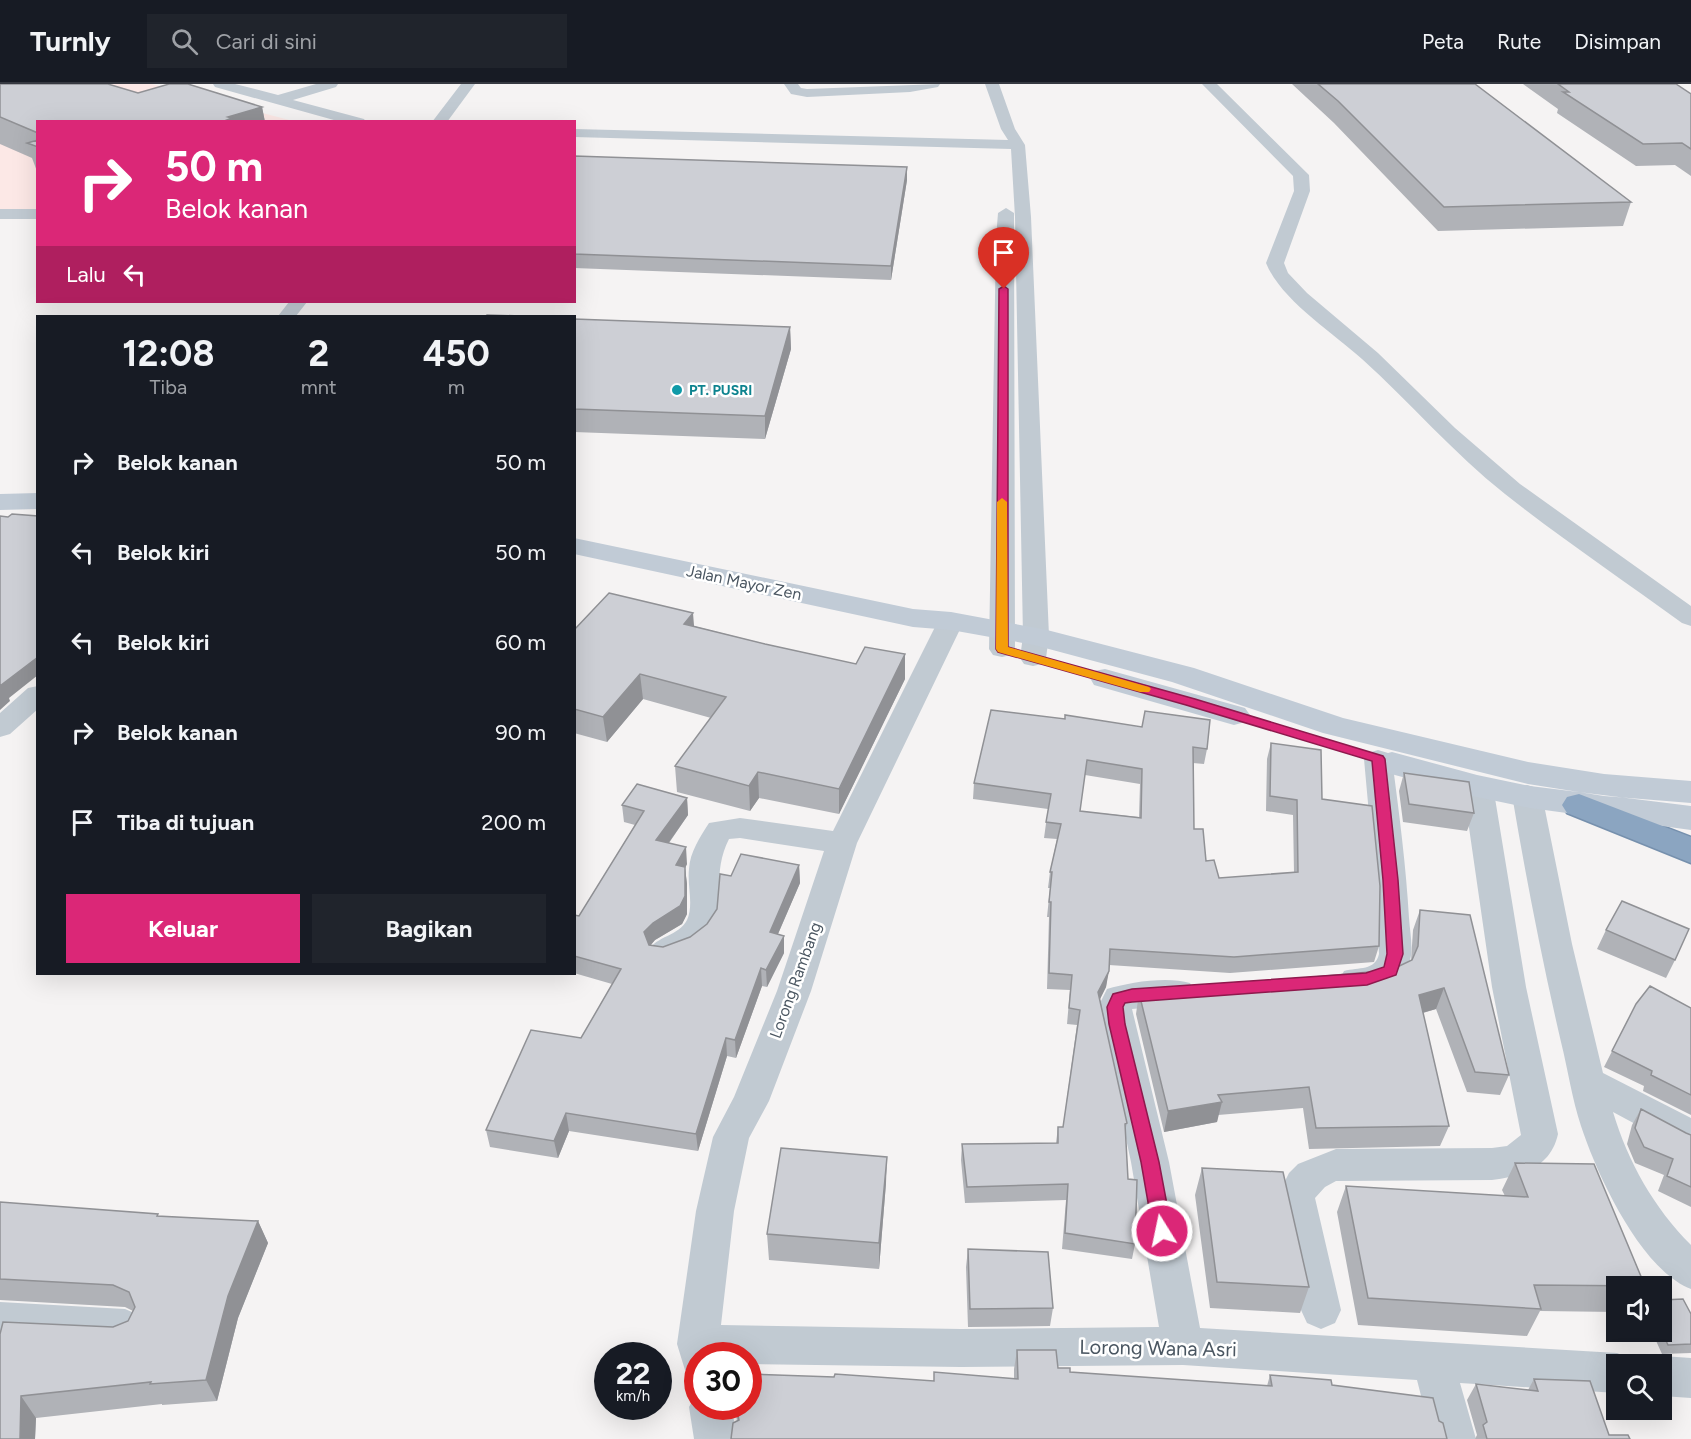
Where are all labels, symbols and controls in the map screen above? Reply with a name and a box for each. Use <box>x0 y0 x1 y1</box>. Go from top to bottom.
search box <box>147 14 567 68</box>
text: Turnly <box>30 24 111 58</box>
icon: search <box>168 25 201 58</box>
text: Cari di sini <box>216 28 317 55</box>
text: Peta <box>1422 29 1464 54</box>
text: Rute <box>1497 29 1541 54</box>
text: Disimpan <box>1574 29 1661 54</box>
text: 50 m <box>165 141 263 192</box>
icon: right <box>66 144 144 222</box>
text: Belok kanan <box>165 192 308 225</box>
pin <box>978 227 1029 289</box>
icon: arrive <box>987 236 1020 269</box>
icon: left <box>118 258 151 291</box>
text: Lalu <box>66 261 106 288</box>
text: 12:08 <box>122 332 214 375</box>
text: 2 <box>308 332 329 375</box>
text: 450 <box>423 332 490 375</box>
text: Tiba <box>150 375 187 399</box>
text: mnt <box>301 375 336 399</box>
text: m <box>448 375 465 399</box>
place label: PT. PUSRI <box>689 382 752 399</box>
marker: PT. PUSRI <box>670 383 684 397</box>
icon: right <box>66 446 99 479</box>
text: Belok kanan <box>117 449 238 476</box>
text: 50 m <box>495 449 546 476</box>
icon: left <box>66 536 99 569</box>
text: Belok kiri <box>117 539 210 566</box>
text: 50 m <box>495 539 546 566</box>
street label: Jalan Mayor Zen <box>685 561 803 604</box>
icon: left <box>66 626 99 659</box>
text: Belok kiri <box>117 629 210 656</box>
text: 60 m <box>495 629 546 656</box>
icon: right <box>66 716 99 749</box>
text: Belok kanan <box>117 719 238 746</box>
text: 90 m <box>495 719 546 746</box>
icon: arrive <box>66 806 99 839</box>
text: Tiba di tujuan <box>117 809 254 836</box>
text: 200 m <box>481 809 546 836</box>
button: Keluar <box>66 894 300 963</box>
button: Bagikan <box>312 894 546 963</box>
street label: Lorong Rambang <box>766 919 825 1041</box>
position arrow <box>1130 1199 1194 1263</box>
map controls <box>1606 1276 1672 1420</box>
button: sound <box>1606 1276 1672 1342</box>
street label: Lorong Wana Asri <box>1079 1335 1237 1361</box>
speed limit sign: 30 <box>684 1342 762 1420</box>
button: search <box>1606 1354 1672 1420</box>
text: 22 <box>616 1355 650 1392</box>
text: km/h <box>616 1387 650 1405</box>

